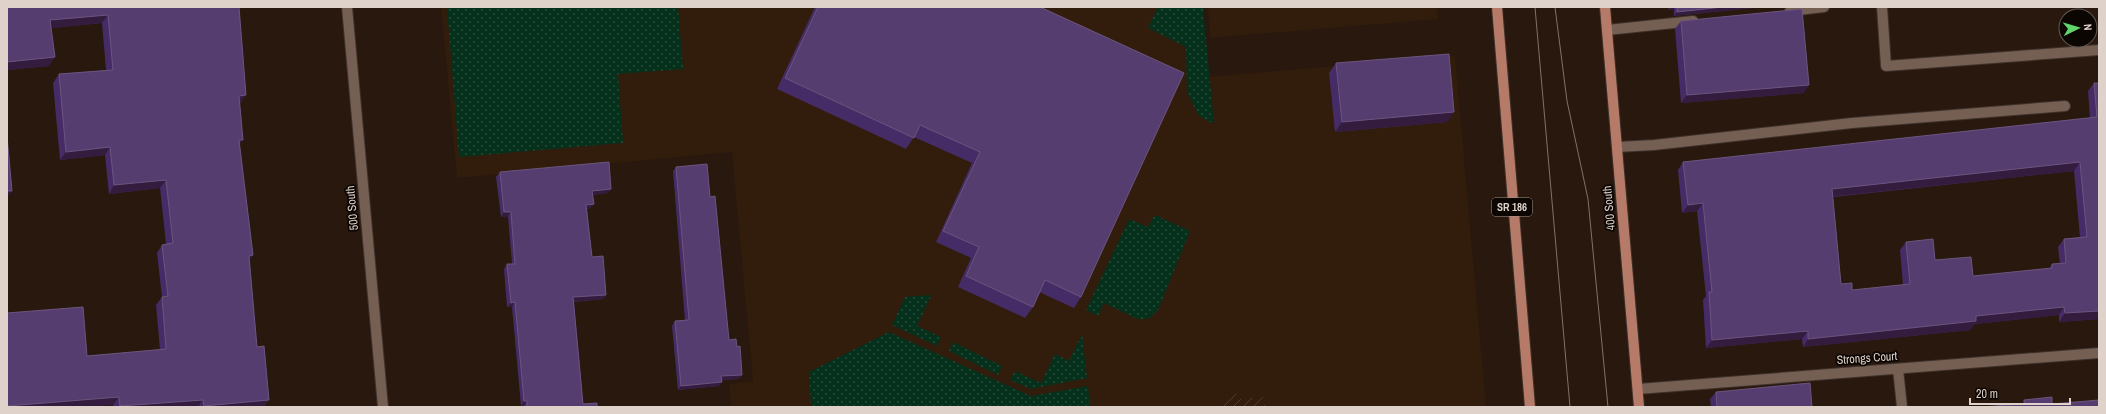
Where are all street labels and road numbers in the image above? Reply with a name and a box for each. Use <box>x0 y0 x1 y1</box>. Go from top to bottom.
street label: 500 South <box>342 185 362 231</box>
street label: 400 South <box>1599 185 1619 231</box>
road number: SR 186 <box>1492 198 1532 216</box>
street label: Strongs Court <box>1836 348 1898 368</box>

